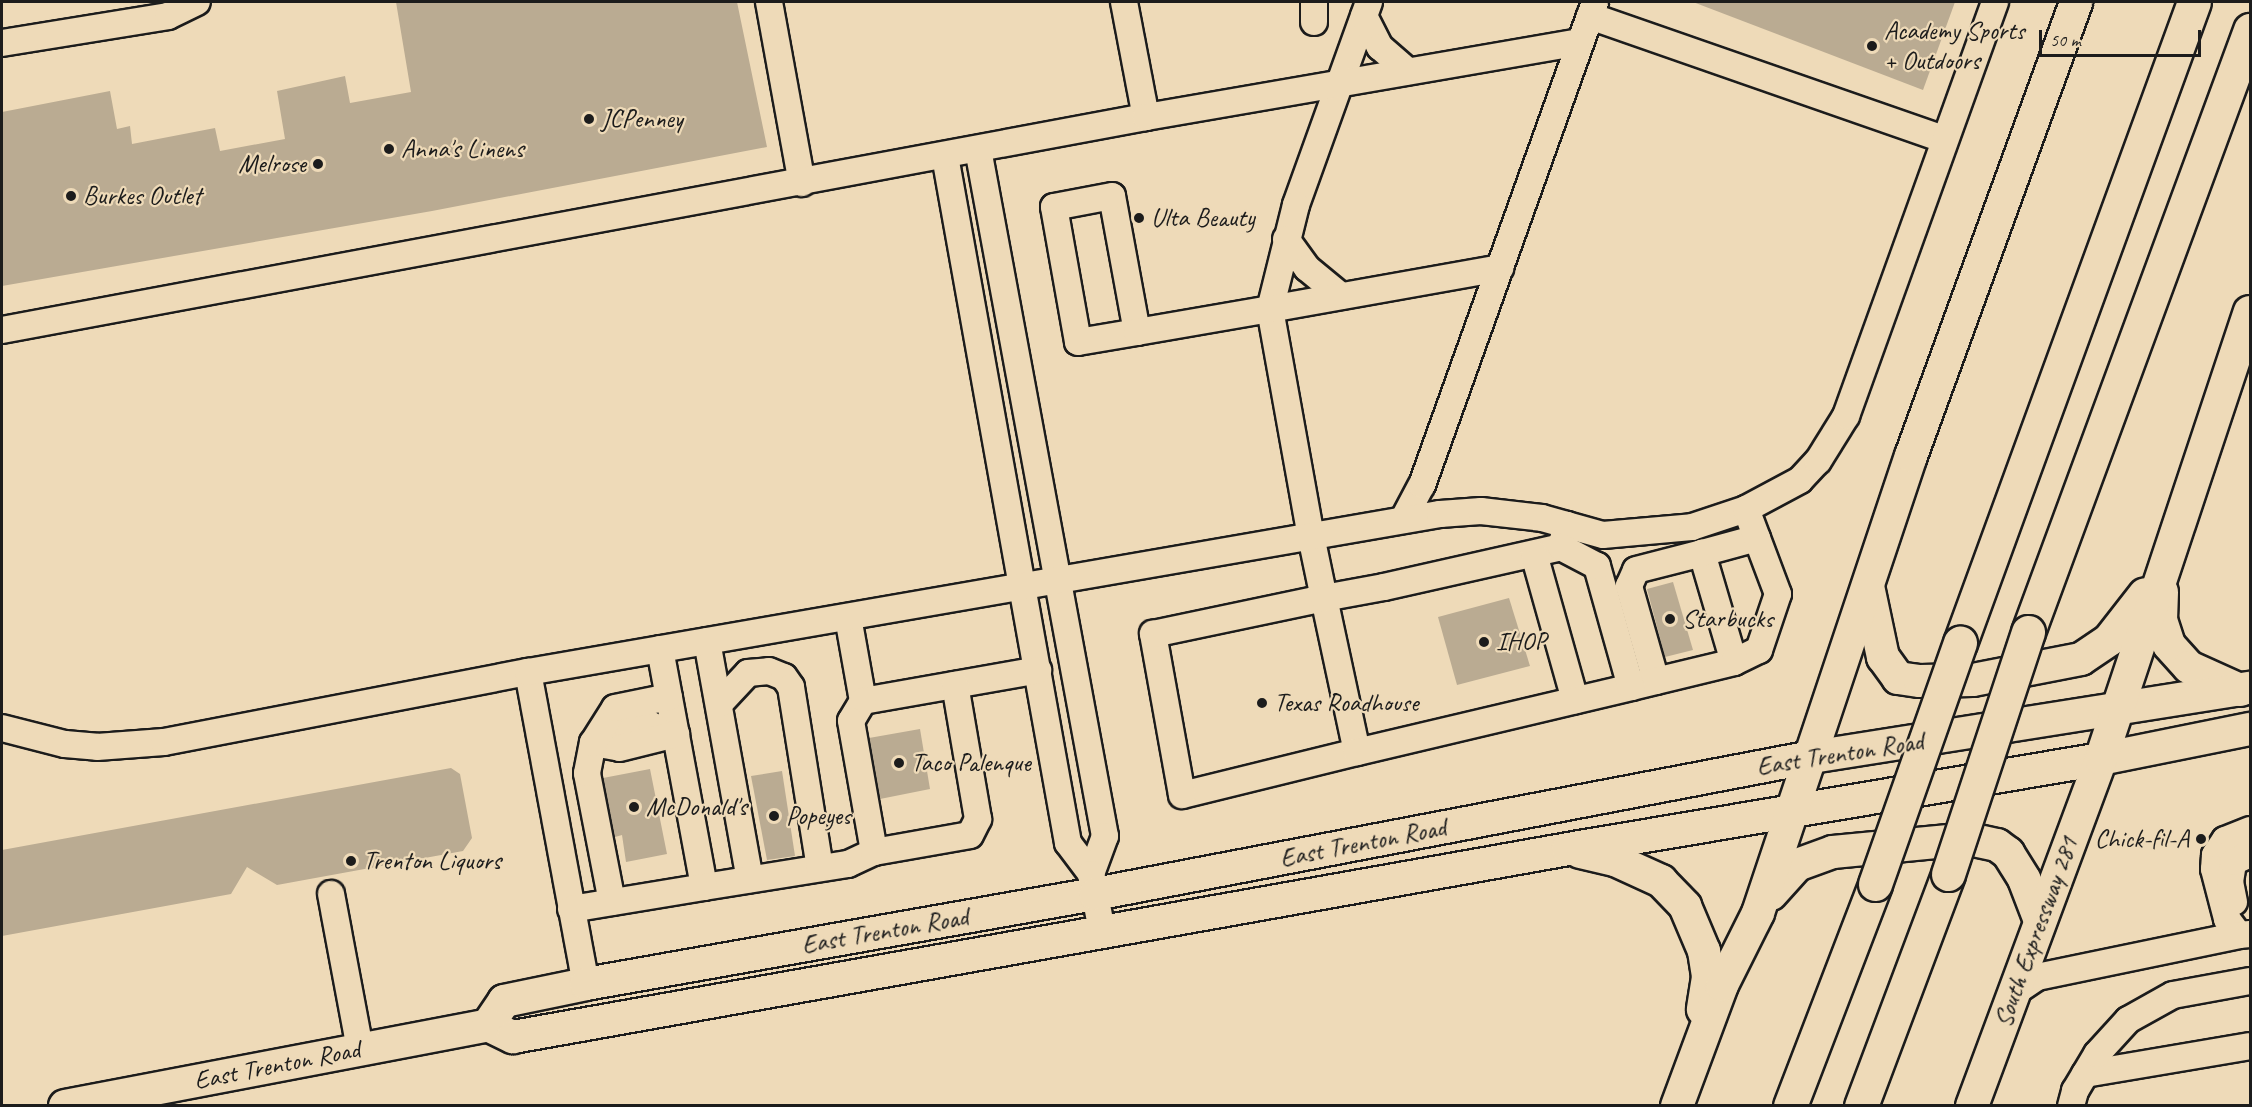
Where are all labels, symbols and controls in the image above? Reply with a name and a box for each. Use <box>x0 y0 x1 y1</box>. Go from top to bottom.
place label: Academy Sports + Outdoors <box>1884 15 2025 76</box>
scale bar <box>2042 18 2204 56</box>
text: 50 m <box>2050 29 2081 51</box>
marker: Academy Sports + Outdoors <box>1865 39 1879 53</box>
place label: JCPenney <box>601 103 683 135</box>
marker: JCPenney <box>582 112 596 126</box>
place label: Anna's Linens <box>401 133 524 165</box>
marker: Anna's Linens <box>382 142 396 156</box>
place label: Melrose <box>238 148 306 180</box>
marker: Melrose <box>311 157 325 171</box>
place label: Burkes Outlet <box>83 180 201 212</box>
marker: Burkes Outlet <box>64 189 78 203</box>
place label: Ulta Beauty <box>1151 202 1254 234</box>
marker: Ulta Beauty <box>1132 211 1146 225</box>
place label: Starbucks <box>1682 603 1773 635</box>
marker: Starbucks <box>1663 612 1677 626</box>
place label: IHOP <box>1496 626 1546 658</box>
marker: IHOP <box>1477 635 1491 649</box>
place label: Texas Roadhouse <box>1274 687 1418 719</box>
marker: Texas Roadhouse <box>1255 696 1269 710</box>
street label: East Trenton Road <box>1755 725 1925 783</box>
place label: Taco Palenque <box>911 747 1031 779</box>
marker: Taco Palenque <box>892 756 906 770</box>
place label: McDonald's <box>646 791 747 823</box>
marker: McDonald's <box>627 800 641 814</box>
place label: Popeyes <box>786 800 851 832</box>
marker: Popeyes <box>767 809 781 823</box>
street label: East Trenton Road <box>1278 812 1448 874</box>
place label: Chick-fil-A <box>2095 823 2189 855</box>
marker: Chick-fil-A <box>2194 832 2208 846</box>
street label: South Expressway 281 <box>1987 833 2085 1031</box>
place label: Trenton Liquors <box>363 845 501 877</box>
marker: Trenton Liquors <box>344 854 358 868</box>
street label: East Trenton Road <box>800 901 970 961</box>
street label: East Trenton Road <box>192 1034 362 1096</box>

